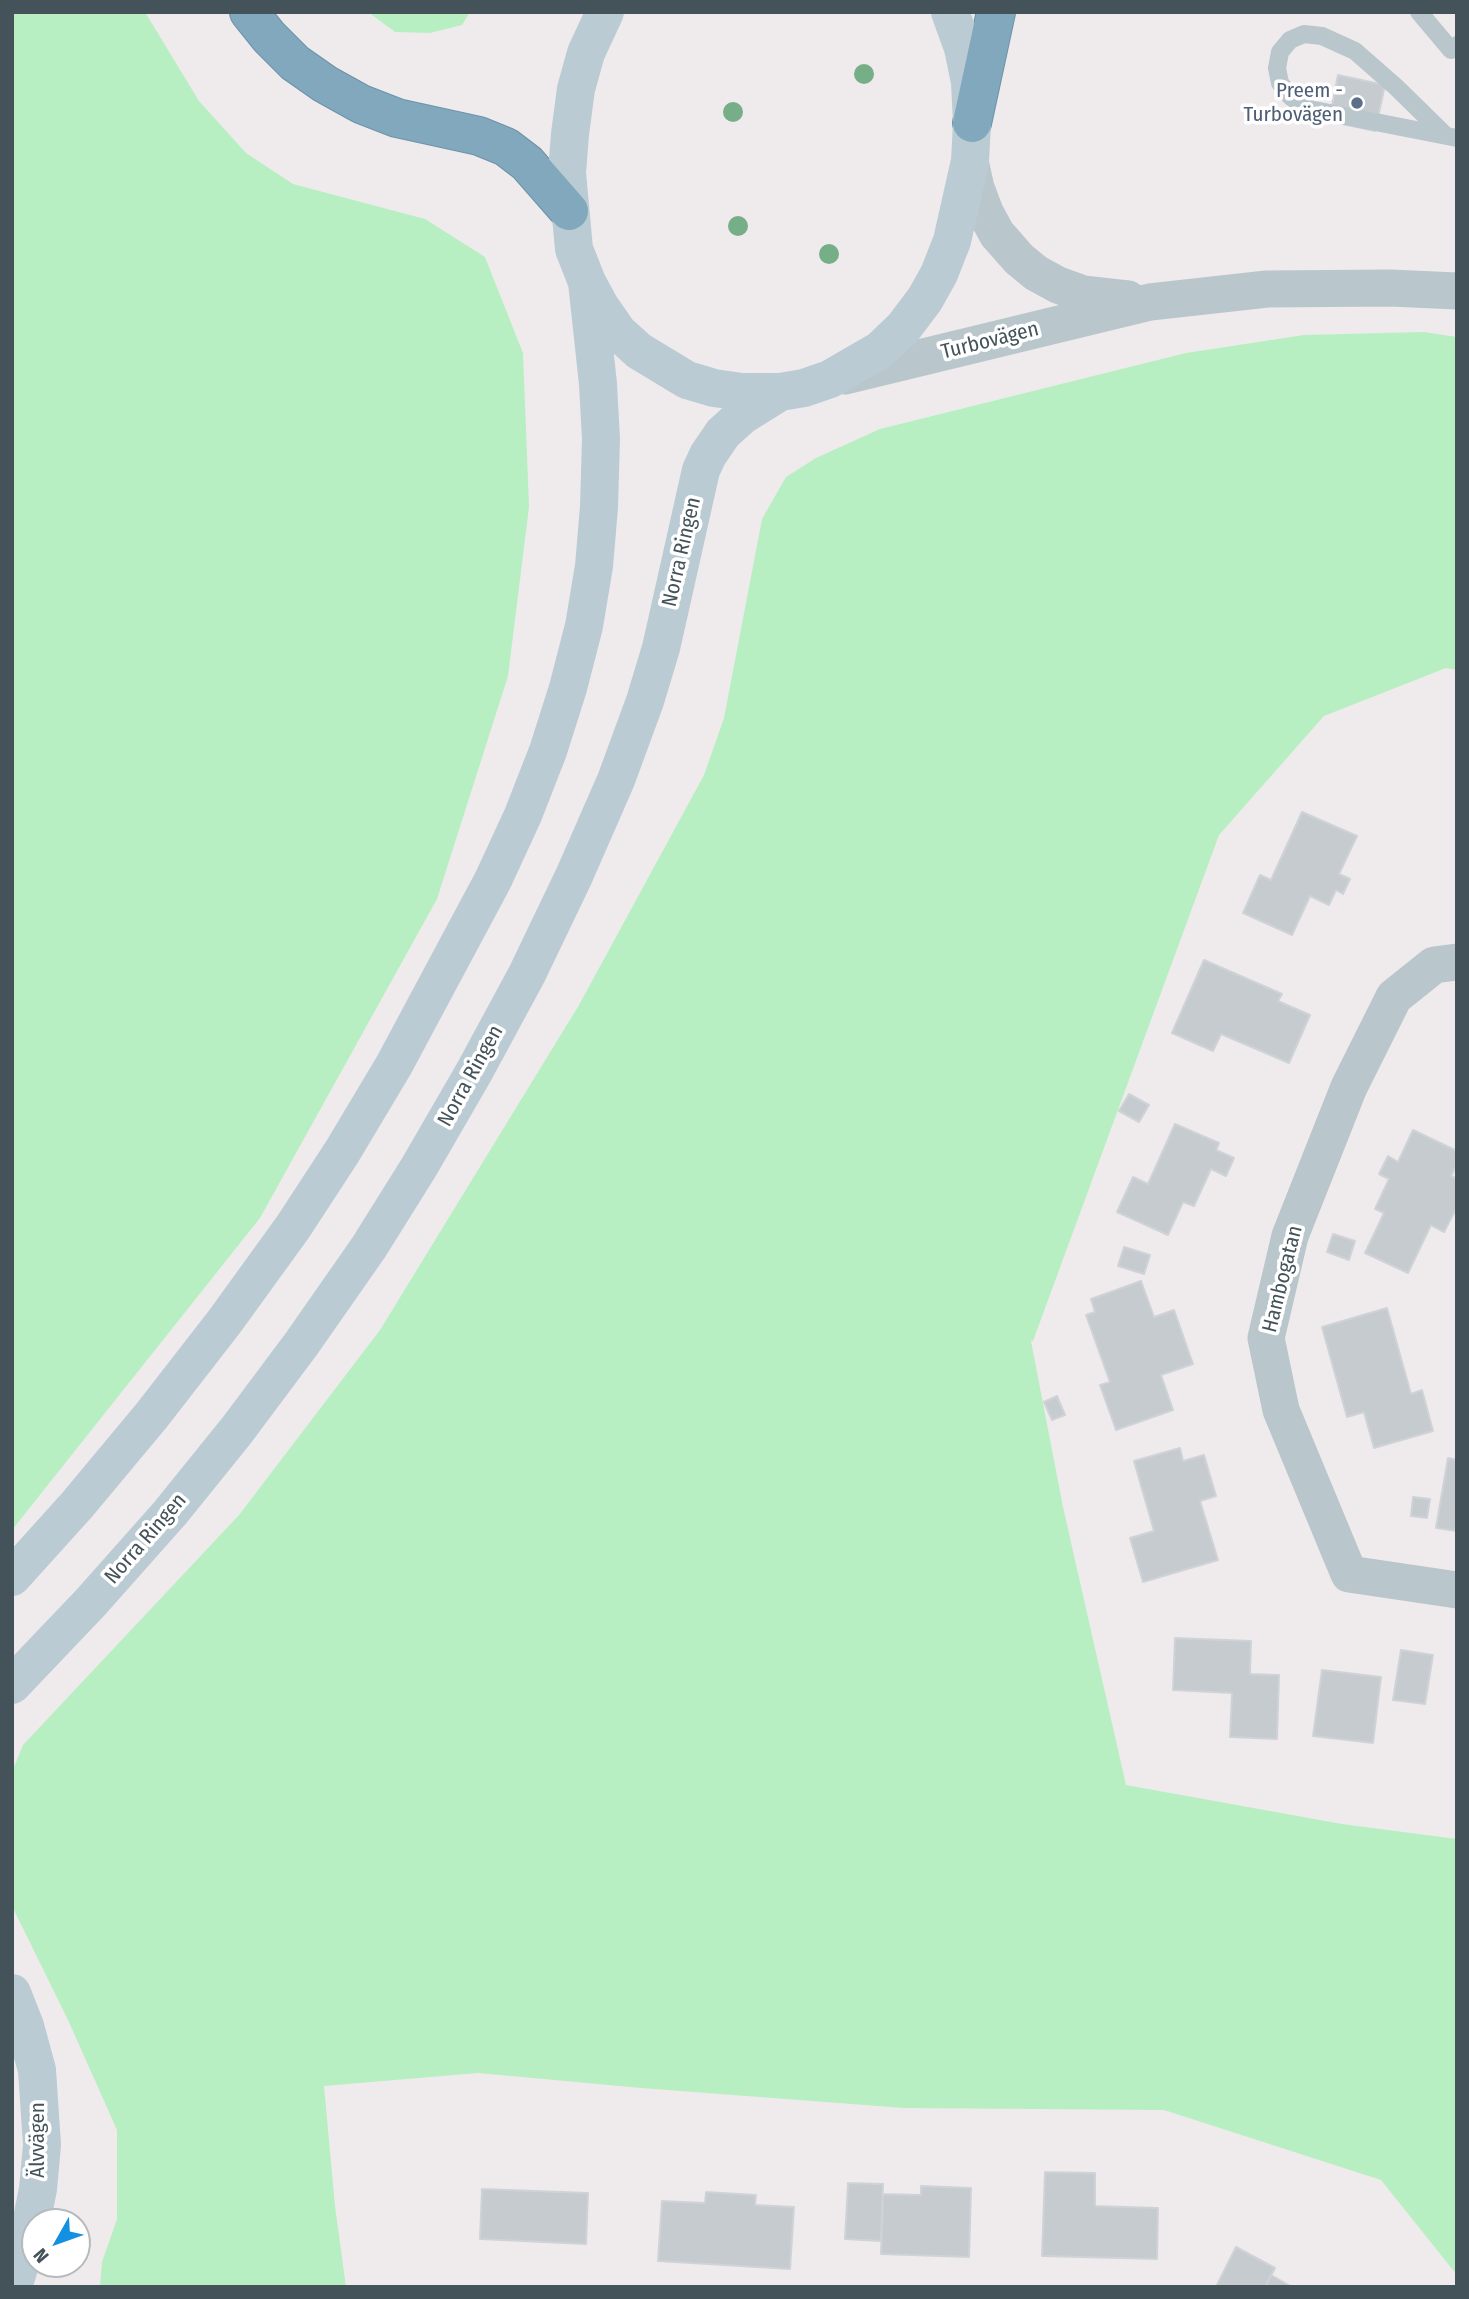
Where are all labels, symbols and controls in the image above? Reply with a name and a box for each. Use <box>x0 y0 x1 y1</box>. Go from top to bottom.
place label: Preem - Turbovägen <box>1244 78 1343 128</box>
marker: Preem - Turbovägen <box>1349 95 1365 111</box>
street label: Turbovägen <box>939 317 1041 365</box>
street label: Norra Ringen <box>657 495 707 609</box>
street label: Norra Ringen <box>433 1021 509 1131</box>
street label: Hambogatan <box>1258 1223 1308 1335</box>
street label: Norra Ringen <box>100 1489 192 1589</box>
street label: Älvvägen <box>25 2102 51 2178</box>
north arrow <box>21 2208 91 2278</box>
text: N <box>29 2244 54 2267</box>

